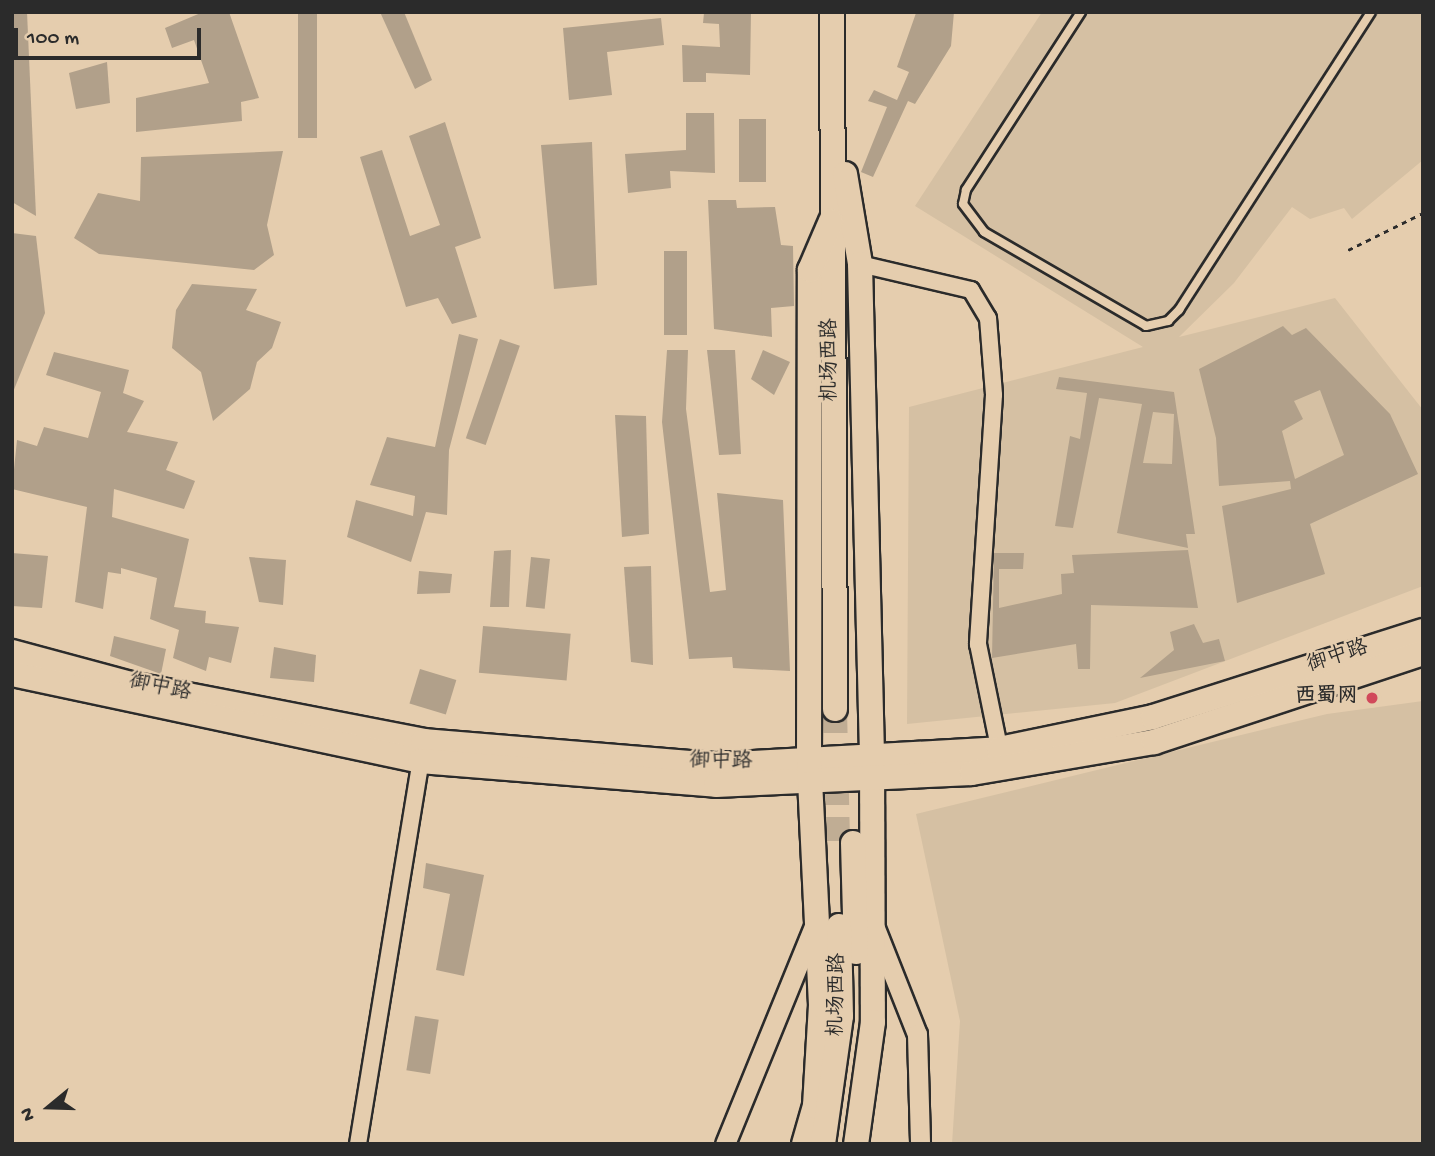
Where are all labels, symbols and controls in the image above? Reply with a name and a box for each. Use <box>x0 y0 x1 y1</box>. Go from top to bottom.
scale bar <box>18 14 205 58</box>
text: 100 m <box>27 27 79 52</box>
street label: 机场西路 <box>819 318 845 402</box>
street label: 御中路 <box>1304 636 1372 680</box>
street label: 御中路 <box>127 670 193 708</box>
place label: 西蜀网 <box>1295 685 1358 711</box>
marker: 西蜀网 <box>1364 690 1380 706</box>
street label: 御中路 <box>689 750 753 776</box>
street label: 机场西路 <box>826 953 852 1037</box>
north arrow <box>14 1072 84 1142</box>
text: N <box>16 1104 42 1124</box>

